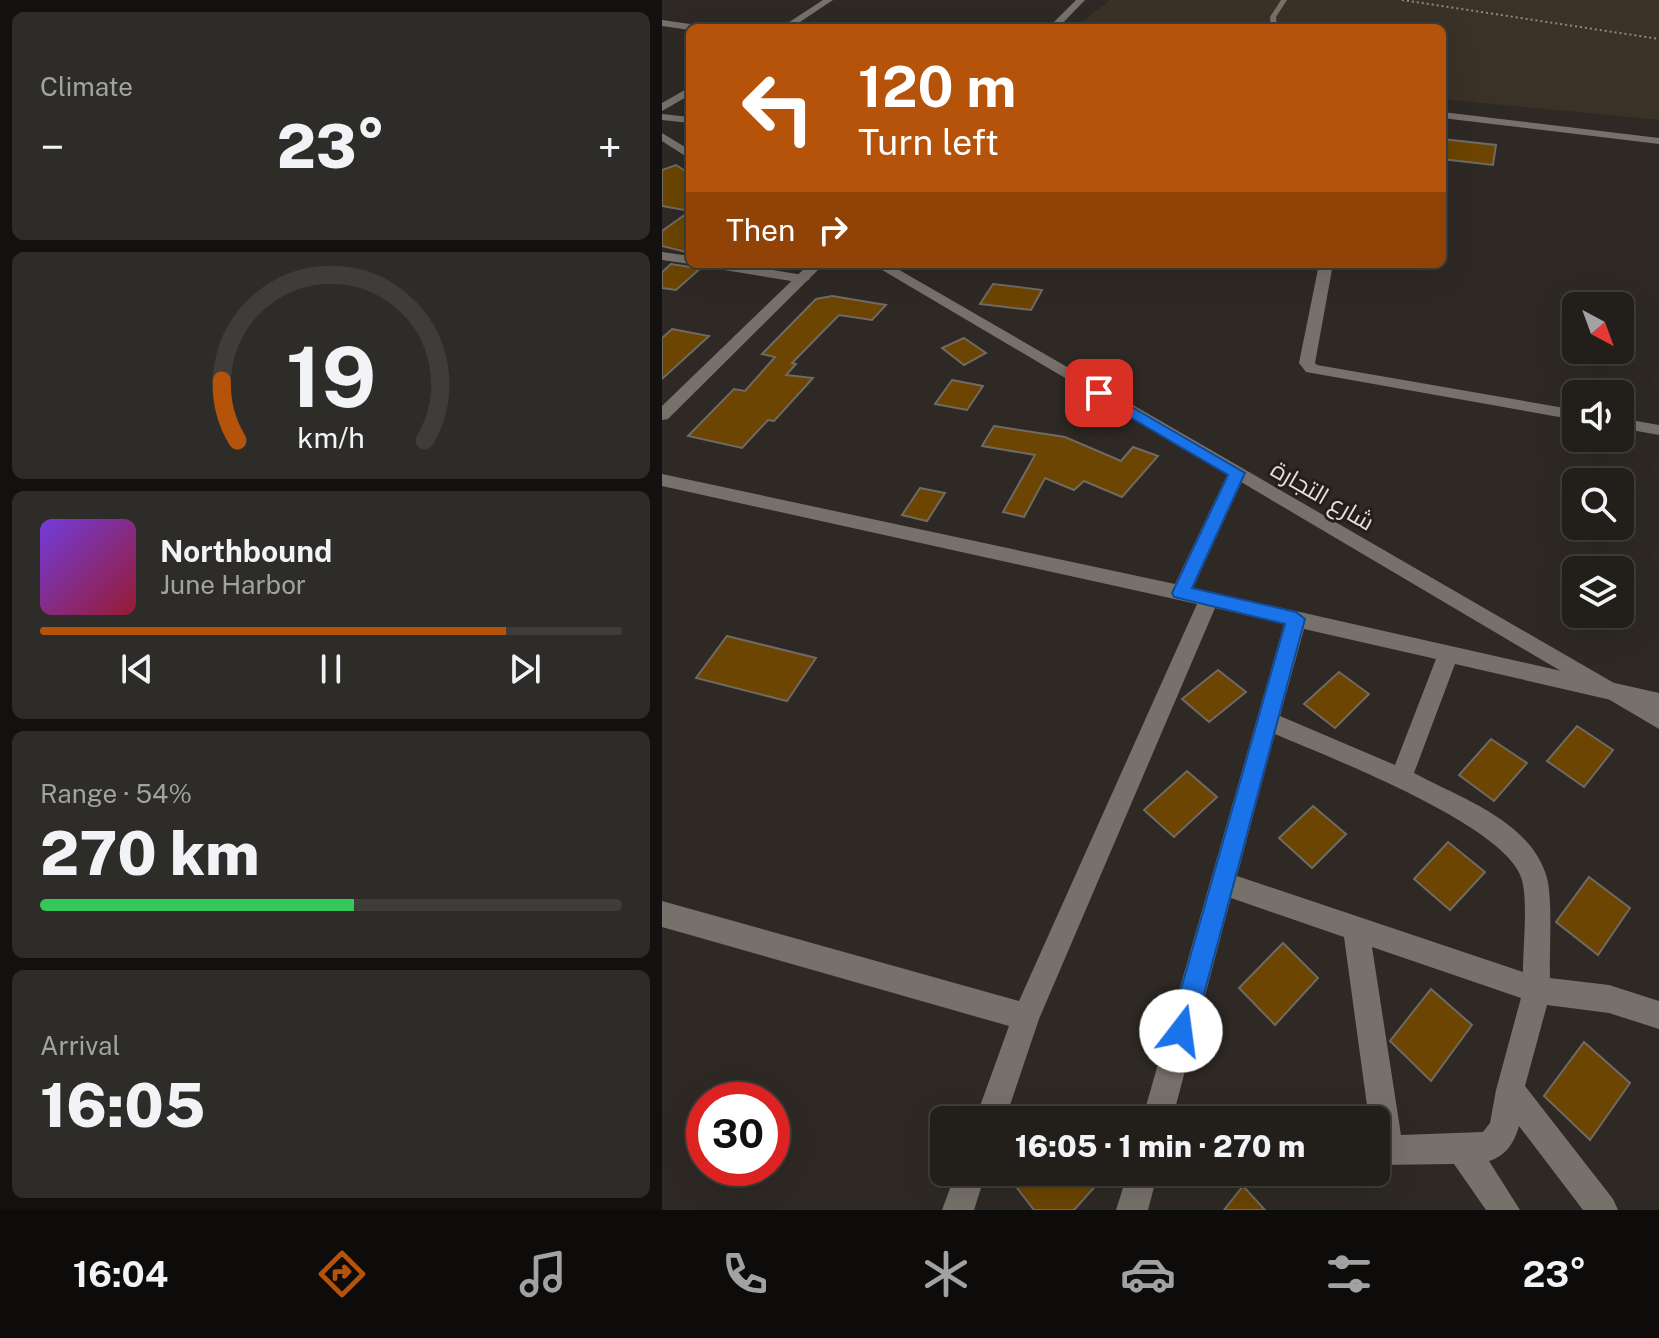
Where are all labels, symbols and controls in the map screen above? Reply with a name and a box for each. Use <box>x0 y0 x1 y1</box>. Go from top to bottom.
text: 120 m <box>858 54 1016 120</box>
icon: left <box>726 56 830 160</box>
text: Climate <box>40 71 133 102</box>
text: 23° <box>277 111 385 182</box>
text: − <box>40 121 64 173</box>
text: + <box>598 121 622 173</box>
text: Turn left <box>858 121 999 163</box>
icon: right <box>811 208 855 252</box>
text: Then <box>726 212 795 248</box>
north arrow <box>1562 292 1634 364</box>
map controls <box>1562 292 1634 628</box>
text: 19 <box>286 328 376 426</box>
pin <box>1065 359 1133 427</box>
icon: arrive <box>1077 371 1121 415</box>
button: sound <box>1562 380 1634 452</box>
text: km/h <box>297 422 365 455</box>
street label: شارع التجارة <box>1265 454 1379 538</box>
button: search <box>1562 468 1634 540</box>
text: Northbound <box>160 533 332 569</box>
button: layers <box>1562 556 1634 628</box>
text: June Harbor <box>160 569 306 600</box>
icon: previous <box>115 647 159 691</box>
icon: pause <box>309 647 353 691</box>
icon: next <box>503 647 547 691</box>
text: Range · 54% <box>40 778 192 809</box>
text: 270 km <box>40 818 260 889</box>
position arrow <box>1139 989 1223 1073</box>
text: Arrival <box>40 1030 120 1061</box>
text: 16:05 <box>40 1070 205 1141</box>
speed limit sign: 30 <box>686 1082 790 1186</box>
text: 16:05 · 1 min · 270 m <box>1015 1128 1305 1164</box>
icon: directions <box>314 1246 370 1302</box>
icon: music <box>515 1246 571 1302</box>
icon: phone <box>717 1246 773 1302</box>
icon: climate <box>918 1246 974 1302</box>
icon: car <box>1120 1246 1176 1302</box>
icon: filters <box>1321 1246 1377 1302</box>
text: 16:04 <box>73 1253 168 1295</box>
text: 23° <box>1522 1253 1586 1295</box>

